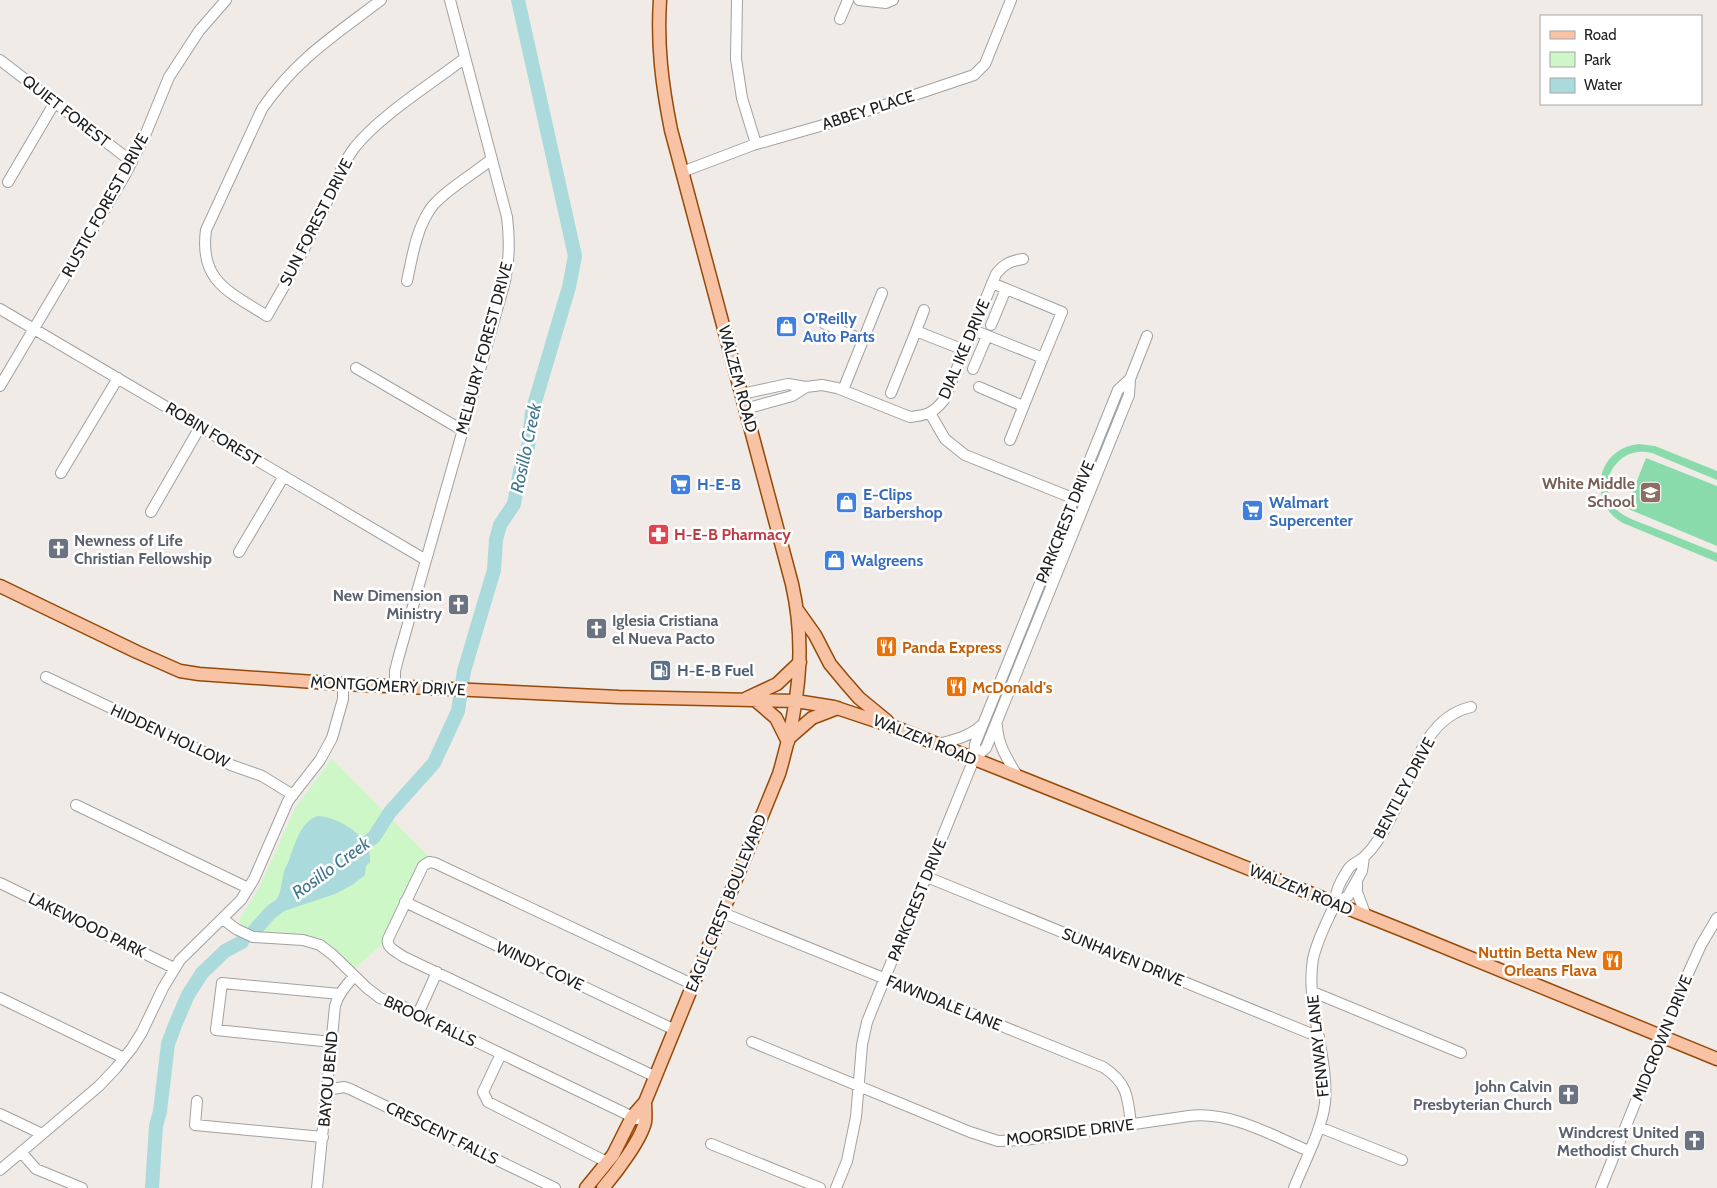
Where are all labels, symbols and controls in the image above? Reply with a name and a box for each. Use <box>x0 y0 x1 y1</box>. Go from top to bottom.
legend <box>1540 15 1702 105</box>
text: Road <box>1584 26 1617 44</box>
text: Park <box>1584 51 1611 69</box>
street label: QUIET FOREST <box>18 71 114 151</box>
text: Water <box>1584 76 1622 94</box>
street label: ABBEY PLACE <box>819 86 917 134</box>
street label: RUSTIC FOREST DRIVE <box>58 130 152 280</box>
street label: SUN FOREST DRIVE <box>276 155 356 289</box>
street label: MELBURY FOREST DRIVE <box>452 260 516 436</box>
street label: DIAL IKE DRIVE <box>934 296 994 402</box>
place label: O'Reilly Auto Parts <box>803 309 875 346</box>
shop icon: O'Reilly Auto Parts <box>775 315 799 339</box>
street label: WALZEM ROAD <box>715 323 761 435</box>
street label: ROBIN FOREST <box>162 398 264 470</box>
water label: Rosillo Creek <box>506 400 546 495</box>
street label: PARKCREST DRIVE <box>1032 458 1098 586</box>
supermarket icon: H-E-B <box>669 472 693 496</box>
place label: White Middle School <box>1542 474 1635 511</box>
place label: H-E-B <box>697 475 741 494</box>
school or university icon: White Middle School <box>1639 480 1663 504</box>
place label: E-Clips Barbershop <box>863 485 943 522</box>
shop icon: E-Clips Barbershop <box>835 491 859 515</box>
place label: Walmart Supercenter <box>1269 493 1353 530</box>
supermarket icon: Walmart Supercenter <box>1241 499 1265 523</box>
pharmacy icon: H-E-B Pharmacy <box>646 522 670 546</box>
place label: H-E-B Pharmacy <box>674 525 791 544</box>
place label: Newness of Life Christian Fellowship <box>74 531 212 568</box>
church icon: Newness of Life Christian Fellowship <box>46 537 70 561</box>
shop icon: Walgreens <box>823 548 847 572</box>
place label: Walgreens <box>851 551 923 570</box>
place label: New Dimension Ministry <box>333 586 442 623</box>
church icon: New Dimension Ministry <box>446 592 470 616</box>
place label: Iglesia Cristiana el Nueva Pacto <box>612 611 719 648</box>
church icon: Iglesia Cristiana el Nueva Pacto <box>584 617 608 641</box>
restaurant icon: Panda Express <box>874 635 898 659</box>
place label: Panda Express <box>902 638 1002 657</box>
fuel station icon: H-E-B Fuel <box>649 658 673 682</box>
place label: H-E-B Fuel <box>677 661 754 680</box>
street label: MONTGOMERY DRIVE <box>310 672 466 700</box>
restaurant icon: McDonald's <box>944 675 968 699</box>
place label: McDonald's <box>972 678 1053 697</box>
street label: HIDDEN HOLLOW <box>108 700 233 772</box>
street label: WALZEM ROAD <box>870 711 980 769</box>
street label: BENTLEY DRIVE <box>1369 734 1439 842</box>
street label: EAGLE CREST BOULEVARD <box>682 811 770 995</box>
water label: Rosillo Creek <box>288 832 375 904</box>
street label: PARKCREST DRIVE <box>884 836 950 964</box>
street label: WALZEM ROAD <box>1246 861 1356 919</box>
street label: LAKEWOOD PARK <box>25 888 149 962</box>
street label: SUNHAVEN DRIVE <box>1059 924 1187 990</box>
street label: WINDY COVE <box>493 937 587 995</box>
place label: Nuttin Betta New Orleans Flava <box>1478 943 1597 980</box>
restaurant icon: Nuttin Betta New Orleans Flava <box>1601 949 1625 973</box>
street label: FAWNDALE LANE <box>883 971 1005 1035</box>
street label: MIDCROWN DRIVE <box>1628 972 1696 1104</box>
street label: BROOK FALLS <box>381 991 479 1051</box>
street label: FENWAY LANE <box>1303 994 1333 1098</box>
street label: BAYOU BEND <box>314 1030 342 1128</box>
place label: John Calvin Presbyterian Church <box>1413 1077 1552 1114</box>
church icon: John Calvin Presbyterian Church <box>1556 1083 1580 1107</box>
street label: CRESCENT FALLS <box>383 1098 501 1168</box>
street label: MOORSIDE DRIVE <box>1005 1115 1135 1149</box>
place label: Windcrest United Methodist Church <box>1557 1123 1679 1160</box>
church icon: Windcrest United Methodist Church <box>1683 1129 1707 1153</box>

